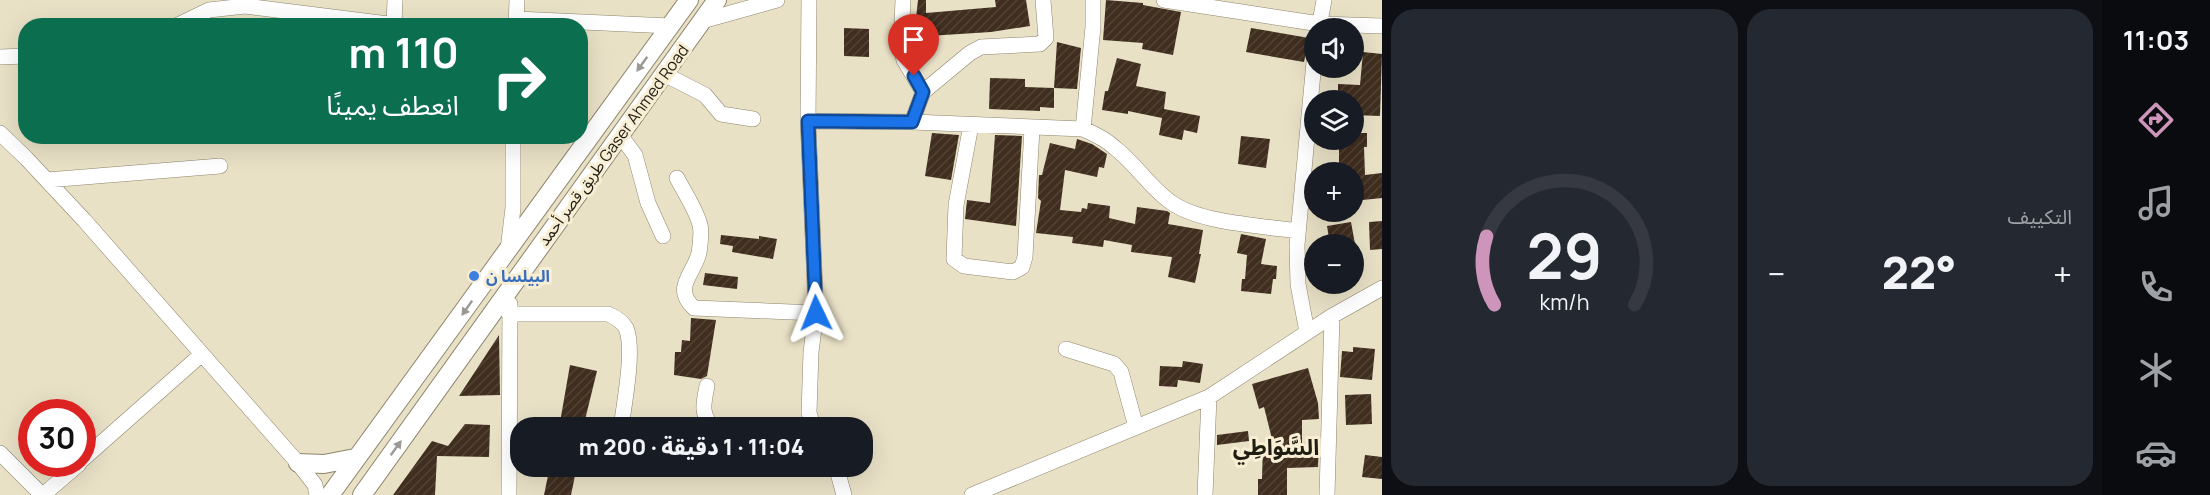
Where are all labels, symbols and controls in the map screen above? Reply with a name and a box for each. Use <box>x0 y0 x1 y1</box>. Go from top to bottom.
pin <box>888 14 939 76</box>
map controls <box>1304 18 1364 294</box>
button: sound <box>1304 18 1364 78</box>
text: 11:03 <box>2123 21 2189 58</box>
text: 110 m <box>348 23 459 81</box>
icon: arrive <box>897 23 930 56</box>
street label: طريق قصر أحمد Gaser Ahmed Road <box>533 40 693 250</box>
icon: right <box>480 42 558 120</box>
one-way arrow <box>636 56 648 72</box>
text: انعطف يمينًا <box>326 86 459 123</box>
button: layers <box>1304 90 1364 150</box>
icon: directions <box>2135 99 2177 141</box>
button: + <box>1304 162 1364 222</box>
icon: music <box>2135 182 2177 224</box>
text: التكييف <box>2008 203 2072 230</box>
text: 29 <box>1526 212 1602 298</box>
button: − <box>1304 234 1364 294</box>
text: 22° <box>1882 241 1956 303</box>
text: − <box>1768 251 1785 296</box>
text: + <box>2053 251 2072 296</box>
place label: البيلسا ن <box>486 265 550 287</box>
icon: phone <box>2135 266 2177 308</box>
marker: البيلسا ن <box>467 269 481 283</box>
position arrow <box>784 281 848 345</box>
text: km/h <box>1539 287 1589 316</box>
one-way arrow <box>461 299 473 315</box>
icon: climate <box>2135 349 2177 391</box>
speed limit sign: 30 <box>18 399 96 477</box>
text: 11:04 · 1 دقيقة · 200 m <box>579 432 804 462</box>
district label: السَّوَاطِي <box>1233 432 1319 465</box>
icon: car <box>2135 432 2177 474</box>
one-way arrow <box>390 440 402 456</box>

